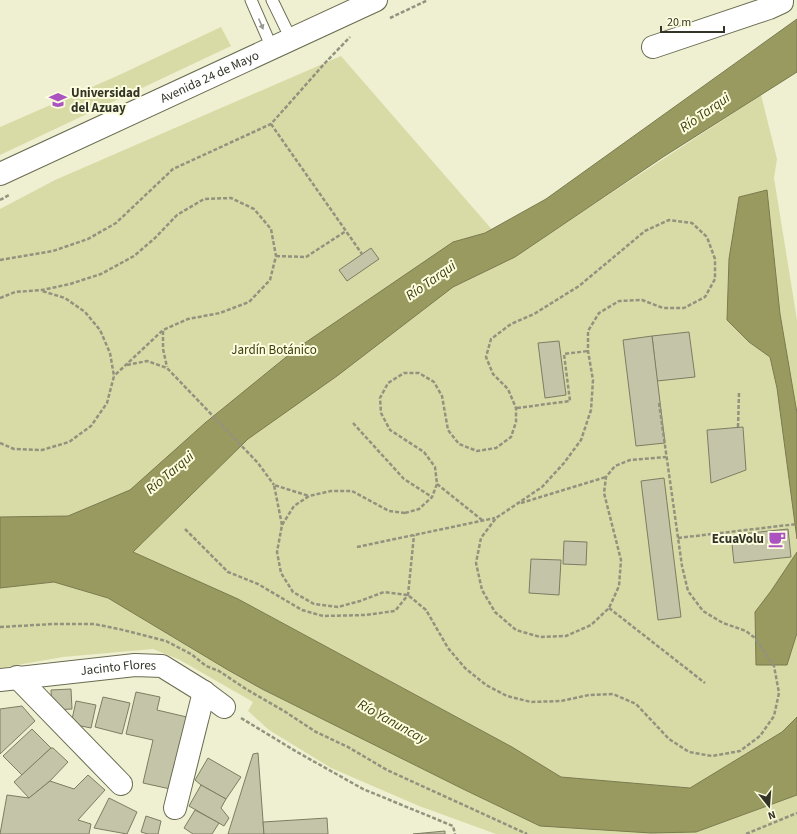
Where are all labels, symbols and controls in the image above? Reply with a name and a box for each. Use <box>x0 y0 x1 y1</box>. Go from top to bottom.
scale bar <box>661 8 724 34</box>
text: 20 m <box>667 14 691 31</box>
one-way arrow <box>258 18 265 30</box>
street label: Avenida 24 de Mayo <box>157 46 262 108</box>
place label: Universidad del Azuay <box>71 84 140 117</box>
water label: Río Tarqui <box>676 88 735 138</box>
school or university icon: Universidad del Azuay <box>48 90 68 110</box>
water label: Río Tarqui <box>402 256 461 306</box>
park label: Jardín Botánico <box>231 341 317 359</box>
water label: Río Tarqui <box>142 446 199 499</box>
cafe icon: EcuaVolu <box>767 529 787 549</box>
place label: EcuaVolu <box>712 530 764 548</box>
street label: Jacinto Flores <box>79 656 157 680</box>
water label: Río Yanuncay <box>354 695 431 750</box>
north arrow <box>749 786 789 826</box>
text: N <box>766 807 777 823</box>

